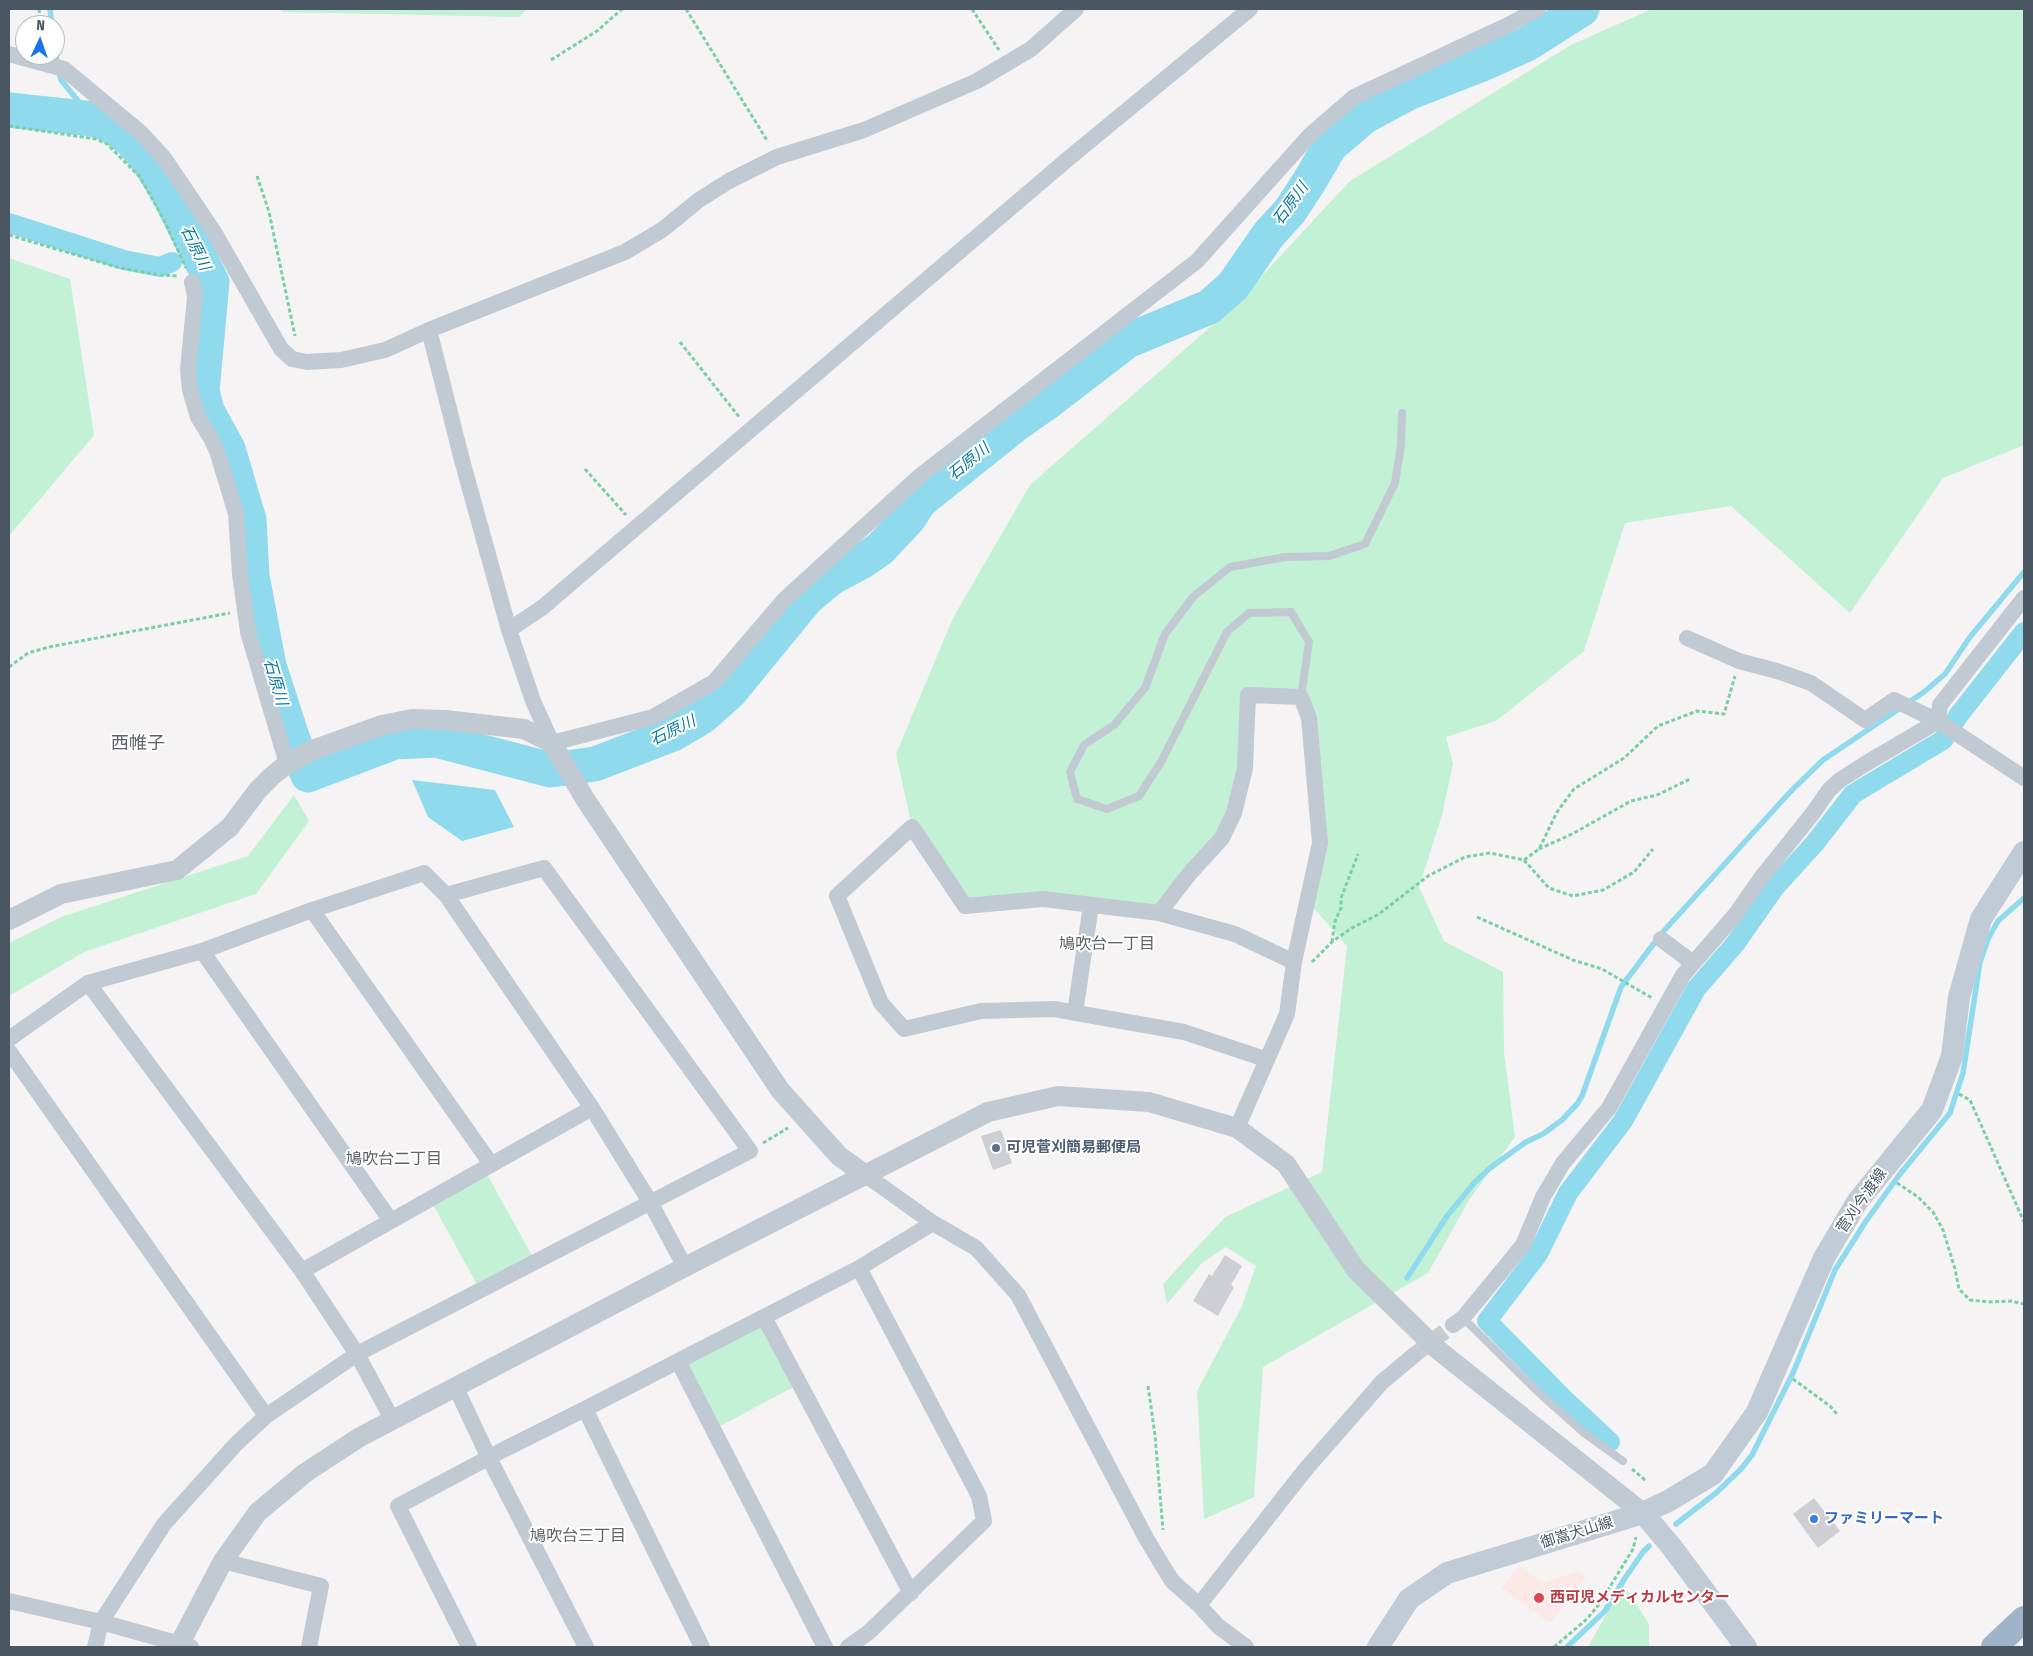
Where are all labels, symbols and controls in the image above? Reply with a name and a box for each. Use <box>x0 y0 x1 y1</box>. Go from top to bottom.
north arrow <box>15 15 65 65</box>
text: N <box>36 17 45 34</box>
water label: 石原川 <box>1269 179 1313 229</box>
water label: 石原川 <box>176 222 214 274</box>
water label: 石原川 <box>944 439 994 485</box>
water label: 石原川 <box>259 656 291 708</box>
water label: 石原川 <box>647 712 699 750</box>
district label: 西帷子 <box>111 733 165 755</box>
district label: 鳩吹台一丁目 <box>1059 935 1155 955</box>
place label: 可児菅刈簡易郵便局 <box>1006 1139 1141 1157</box>
marker: 可児菅刈簡易郵便局 <box>990 1142 1002 1154</box>
district label: 鳩吹台二丁目 <box>346 1150 442 1170</box>
street label: 菅刈今渡線 <box>1833 1165 1891 1237</box>
place label: ファミリーマート <box>1824 1510 1944 1528</box>
street label: 御嵩犬山線 <box>1539 1513 1615 1553</box>
marker: ファミリーマート <box>1808 1513 1820 1525</box>
district label: 鳩吹台三丁目 <box>530 1527 626 1547</box>
place label: 西可児メディカルセンター <box>1550 1589 1730 1607</box>
marker: 西可児メディカルセンター <box>1532 1591 1546 1605</box>

